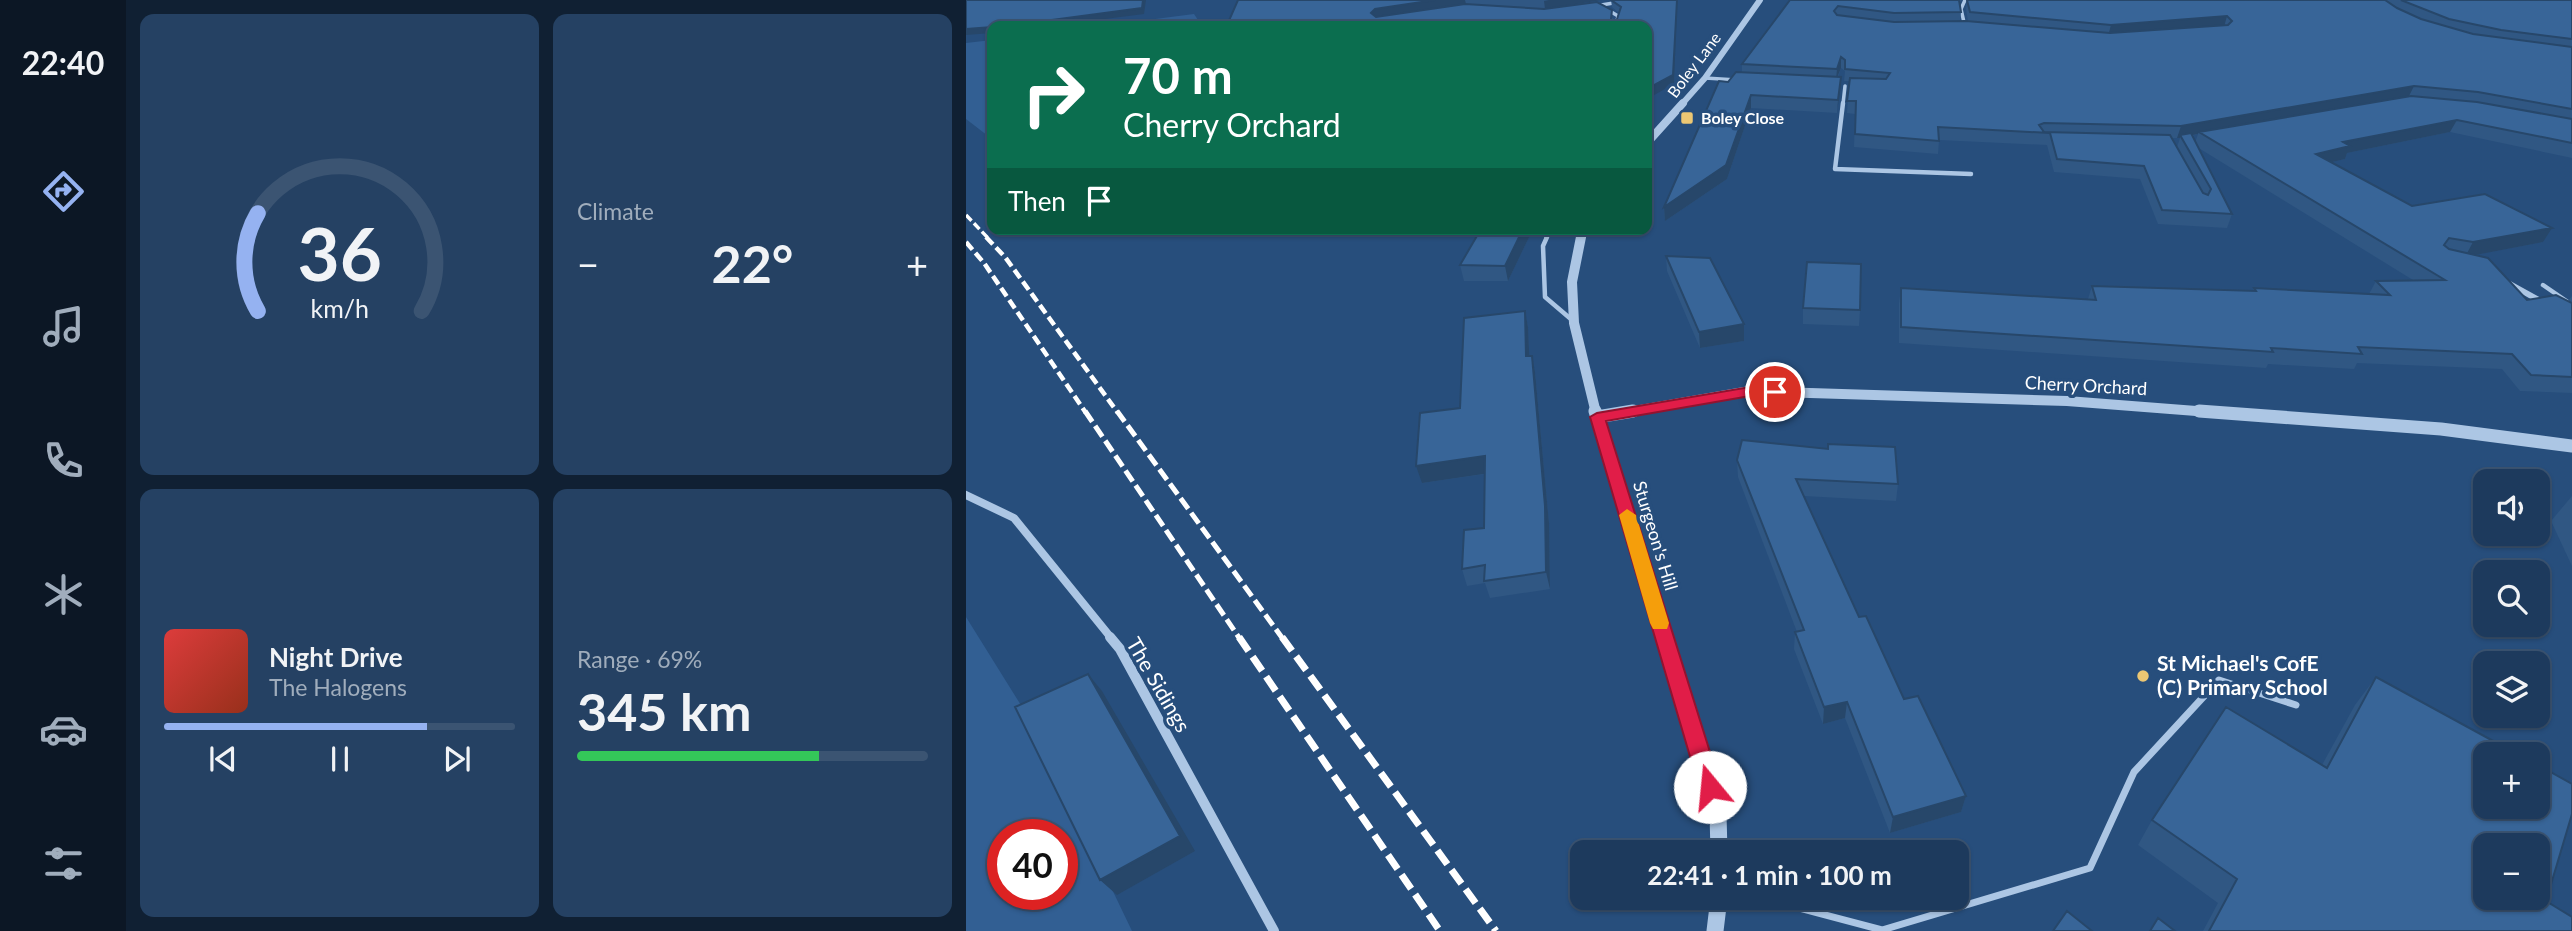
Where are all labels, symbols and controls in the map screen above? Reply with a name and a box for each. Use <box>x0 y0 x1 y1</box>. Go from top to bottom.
street label: Boley Lane <box>1663 28 1724 101</box>
text: 22:40 <box>22 43 104 82</box>
text: 70 m <box>1123 46 1233 104</box>
icon: right <box>1008 49 1099 140</box>
text: Cherry Orchard <box>1123 105 1341 144</box>
place label: Boley Close <box>1701 108 1785 127</box>
marker: Boley Close <box>1679 110 1695 126</box>
icon: directions <box>39 167 88 216</box>
icon: arrive <box>1080 182 1118 220</box>
text: Then <box>1008 185 1066 217</box>
text: Climate <box>577 197 654 225</box>
text: 36 <box>297 209 382 297</box>
text: 22° <box>712 232 793 294</box>
text: − <box>577 241 599 287</box>
text: + <box>906 241 928 287</box>
text: km/h <box>310 292 369 322</box>
icon: music <box>39 302 88 351</box>
pin <box>1745 362 1805 422</box>
street label: Cherry Orchard <box>2024 371 2148 399</box>
icon: arrive <box>1756 373 1794 411</box>
icon: phone <box>39 436 88 485</box>
map controls <box>2473 469 2550 910</box>
button: sound <box>2473 469 2550 546</box>
street label: Sturgeon's Hill <box>1629 478 1683 593</box>
button: search <box>2473 560 2550 637</box>
icon: climate <box>39 570 88 619</box>
street label: The Sidings <box>1122 632 1196 736</box>
text: Night Drive <box>269 641 403 673</box>
text: Range · 69% <box>577 645 702 673</box>
place label: St Michael's CofE (C) Primary School <box>2157 650 2328 699</box>
button: layers <box>2473 651 2550 728</box>
marker: St Michael's CofE (C) Primary School <box>2135 668 2151 684</box>
text: The Halogens <box>269 673 407 701</box>
text: 345 km <box>577 680 751 742</box>
icon: car <box>39 705 88 754</box>
icon: previous <box>204 740 242 778</box>
icon: pause <box>321 740 359 778</box>
icon: next <box>438 740 476 778</box>
button: + <box>2473 742 2550 819</box>
position arrow <box>1673 750 1747 824</box>
speed limit sign: 40 <box>987 819 1078 910</box>
button: − <box>2473 833 2550 910</box>
icon: filters <box>39 839 88 888</box>
text: 22:41 · 1 min · 100 m <box>1647 859 1892 891</box>

